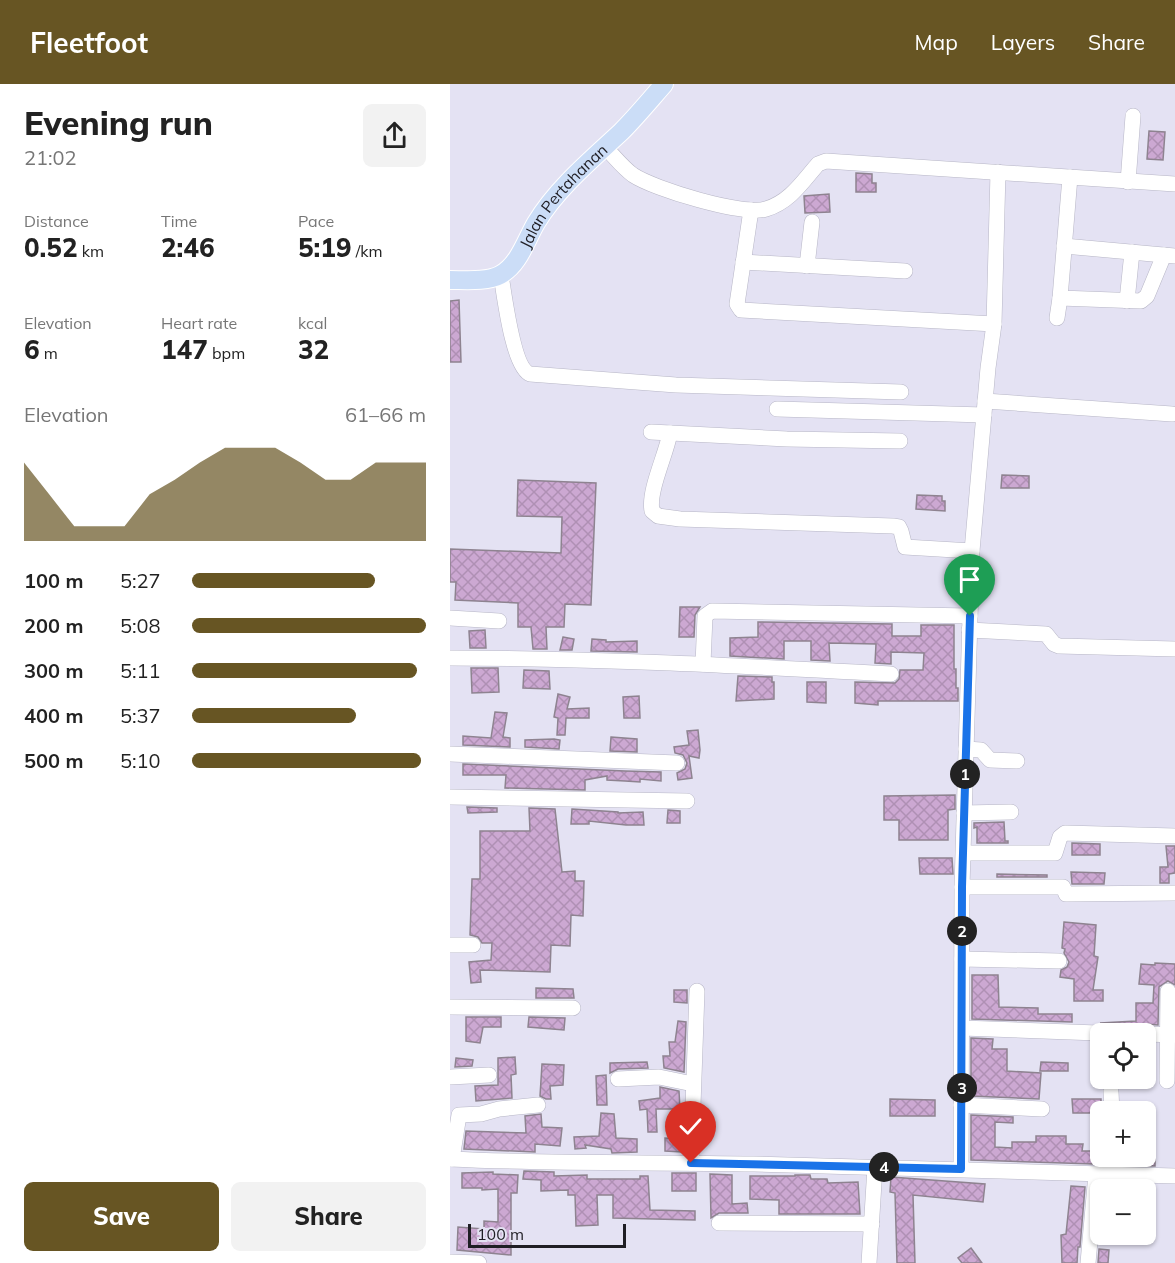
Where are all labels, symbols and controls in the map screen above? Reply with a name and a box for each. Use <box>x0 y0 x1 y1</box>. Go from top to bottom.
text: Fleetfoot <box>30 25 148 60</box>
text: Map <box>915 29 958 55</box>
text: Layers <box>991 29 1055 55</box>
text: Share <box>1088 29 1145 55</box>
text: Evening run <box>24 102 213 143</box>
button: share <box>363 104 426 167</box>
street label: Jalan Pertahanan <box>515 140 611 251</box>
text: 21:02 <box>24 145 77 170</box>
text: Distance <box>24 211 89 231</box>
text: Time <box>161 211 197 231</box>
text: Pace <box>298 211 334 231</box>
text: 0.52 <box>24 231 78 264</box>
text: 2:46 <box>161 231 215 264</box>
text: 5:19 <box>298 231 352 264</box>
text: km <box>78 241 104 261</box>
text: /km <box>352 241 383 261</box>
text: Elevation <box>24 313 92 333</box>
text: Heart rate <box>161 313 237 333</box>
text: kcal <box>298 313 327 333</box>
text: 6 <box>24 333 40 366</box>
text: 147 <box>161 333 208 366</box>
text: 32 <box>298 333 329 366</box>
text: m <box>40 343 58 363</box>
text: bpm <box>208 343 245 363</box>
text: Elevation <box>24 402 109 427</box>
text: 61–66 m <box>345 402 426 427</box>
pin <box>944 554 995 616</box>
icon: arrive <box>953 563 986 596</box>
text: 100 m <box>24 568 83 593</box>
text: 5:27 <box>120 568 161 593</box>
text: 200 m <box>24 613 83 638</box>
text: 5:08 <box>120 613 161 638</box>
text: 300 m <box>24 658 83 683</box>
text: 5:11 <box>120 658 161 683</box>
text: 400 m <box>24 703 83 728</box>
text: 5:37 <box>120 703 161 728</box>
text: 500 m <box>24 748 83 773</box>
text: 5:10 <box>120 748 161 773</box>
pin: 1 <box>950 759 980 789</box>
text: 1 <box>960 764 970 784</box>
pin: 2 <box>947 916 977 946</box>
text: 2 <box>957 921 967 941</box>
map controls <box>1090 1023 1156 1245</box>
button: locate <box>1090 1023 1156 1089</box>
pin: 3 <box>947 1073 977 1103</box>
text: 3 <box>957 1078 967 1098</box>
pin <box>665 1101 716 1163</box>
button: + <box>1090 1101 1156 1167</box>
icon: check <box>674 1110 707 1143</box>
pin: 4 <box>869 1152 899 1182</box>
text: 4 <box>879 1157 889 1177</box>
button: − <box>1090 1179 1156 1245</box>
button: Save <box>24 1182 219 1251</box>
button: Share <box>231 1182 426 1251</box>
scale bar <box>468 1221 626 1248</box>
text: 100 m <box>477 1224 524 1244</box>

